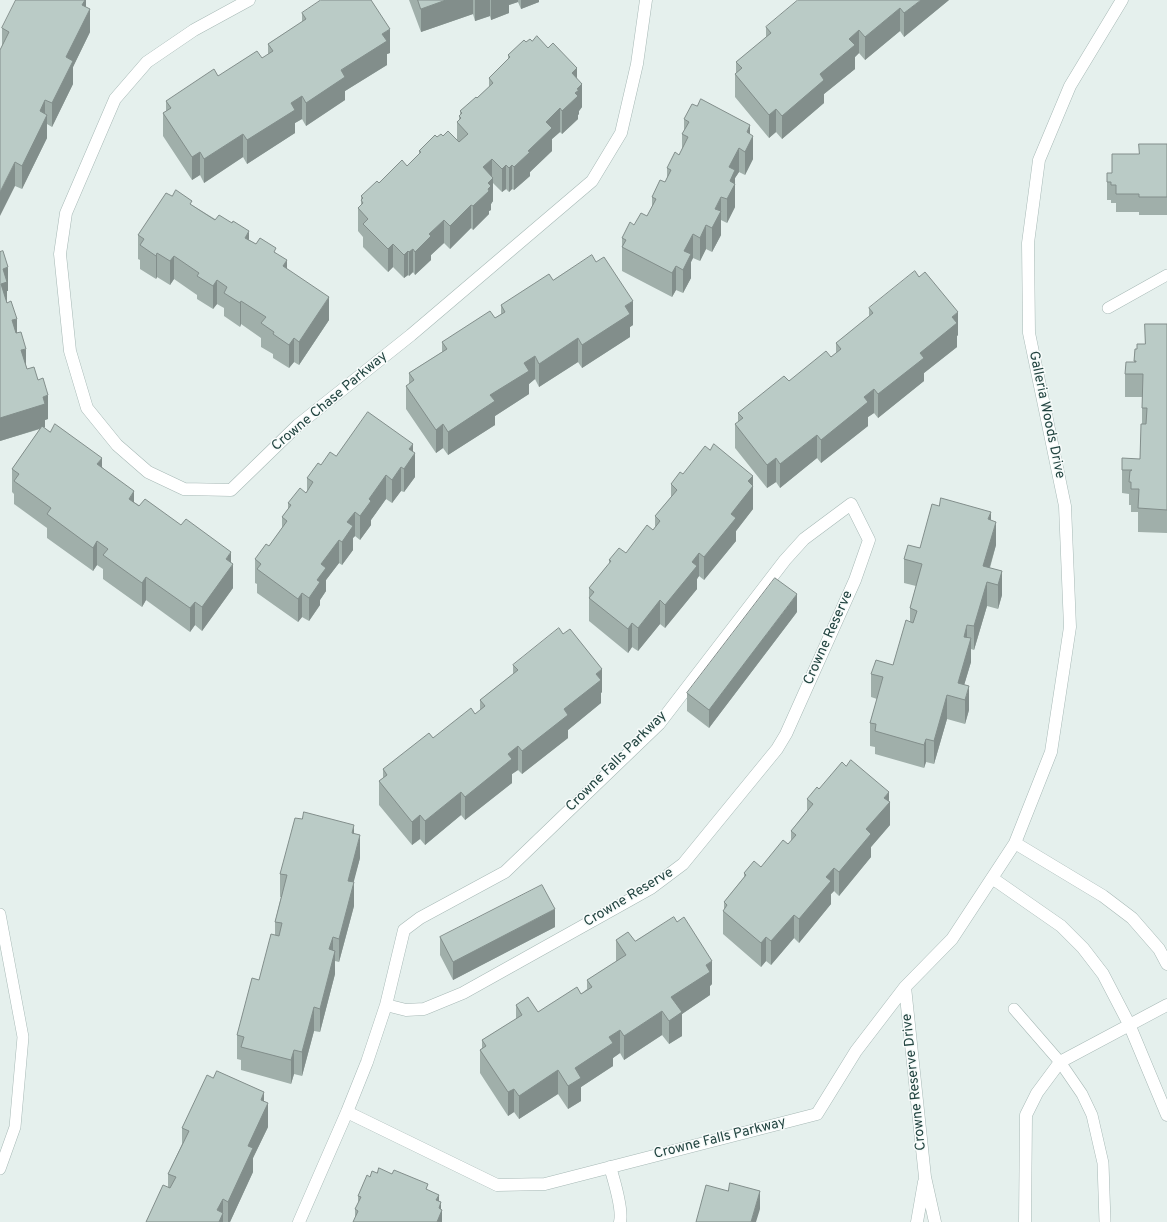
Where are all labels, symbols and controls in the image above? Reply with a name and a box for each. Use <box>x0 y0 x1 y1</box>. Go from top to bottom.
street label: Crowne Chase Parkway <box>269 349 391 455</box>
street label: Galleria Woods Drive <box>1024 350 1068 480</box>
street label: Crowne Reserve <box>801 588 857 688</box>
street label: Crowne Falls Parkway <box>563 708 671 816</box>
street label: Crowne Reserve <box>581 865 677 931</box>
street label: Crowne Reserve Drive <box>899 1013 931 1151</box>
street label: Crowne Falls Parkway <box>652 1114 788 1164</box>

